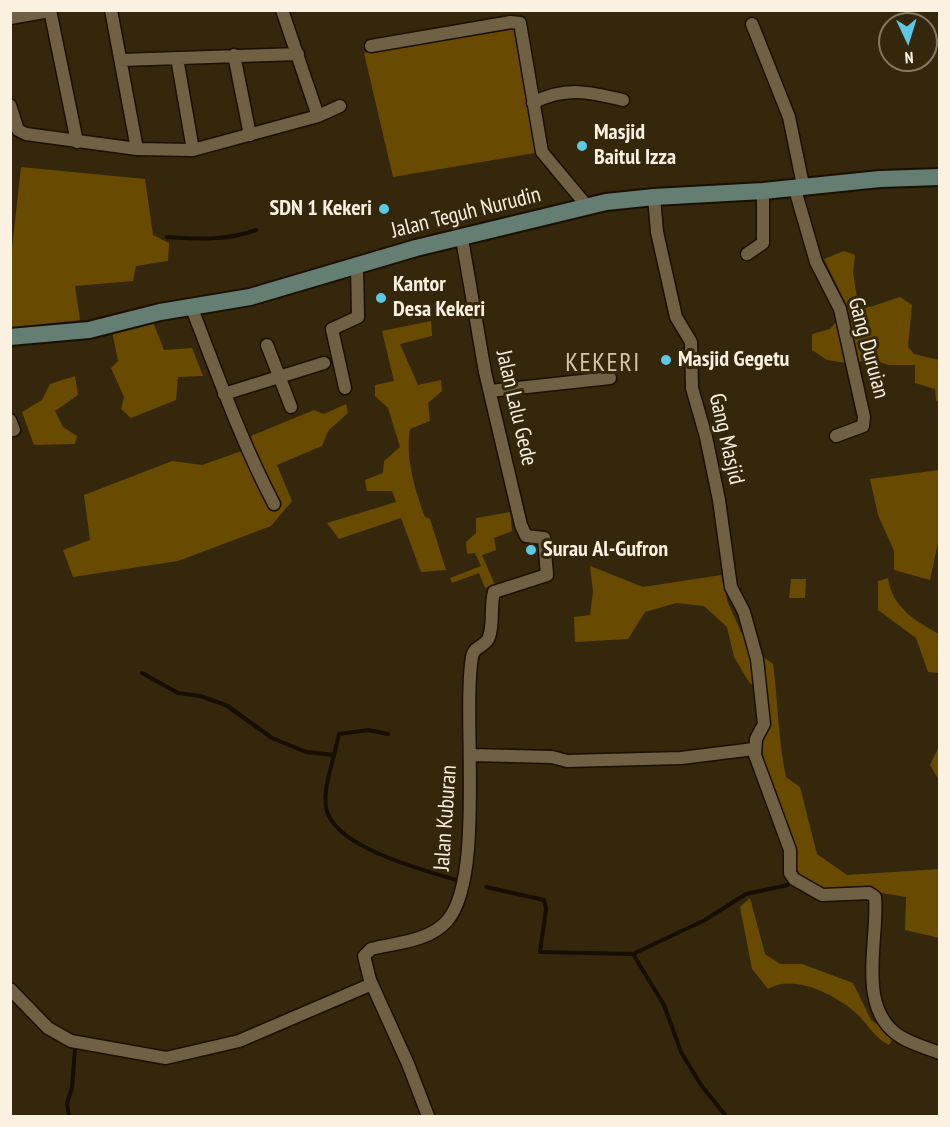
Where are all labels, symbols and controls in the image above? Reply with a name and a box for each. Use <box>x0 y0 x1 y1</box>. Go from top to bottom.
north arrow <box>878 12 938 72</box>
text: N <box>904 48 914 68</box>
place label: Masjid Baitul Izza <box>594 120 676 172</box>
marker: Masjid Baitul Izza <box>575 139 589 153</box>
street label: Jalan Teguh Nurudin <box>389 182 543 244</box>
place label: SDN 1 Kekeri <box>270 196 372 222</box>
marker: SDN 1 Kekeri <box>377 202 391 216</box>
place label: Kantor Desa Kekeri <box>393 272 485 324</box>
marker: Kantor Desa Kekeri <box>374 291 388 305</box>
street label: Gang Duruian <box>842 295 894 401</box>
place label: Masjid Gegetu <box>678 347 789 373</box>
street label: Jalan Lalu Gede <box>490 348 542 468</box>
district label: KEKERI <box>565 348 641 380</box>
marker: Masjid Gegetu <box>659 353 673 367</box>
street label: Gang Masjid <box>703 391 749 487</box>
place label: Surau Al-Gufron <box>543 537 668 563</box>
marker: Surau Al-Gufron <box>524 543 538 557</box>
street label: Jalan Kuburan <box>429 764 463 872</box>

